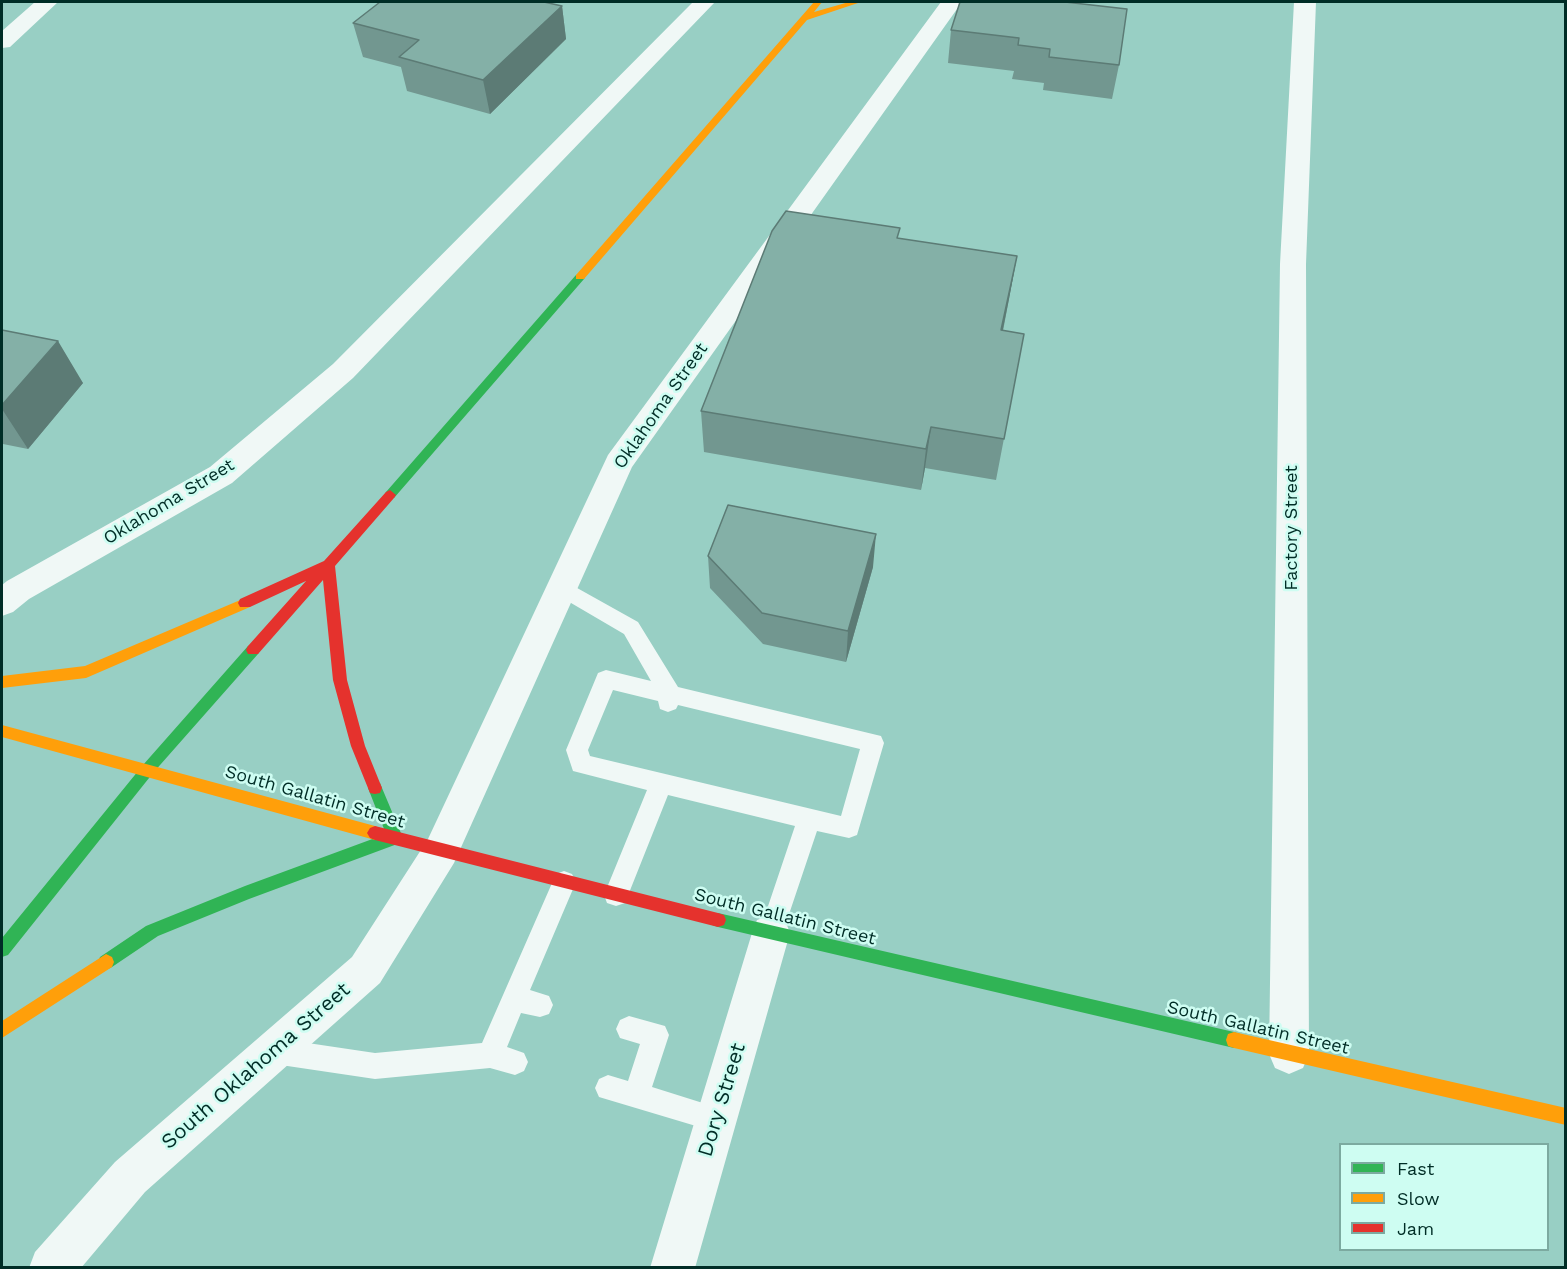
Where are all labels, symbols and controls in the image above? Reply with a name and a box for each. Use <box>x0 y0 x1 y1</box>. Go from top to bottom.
street label: Oklahoma Street <box>609 339 713 473</box>
street label: Oklahoma Street <box>100 454 238 550</box>
street label: Factory Street <box>1281 465 1303 591</box>
street label: South Gallatin Street <box>223 761 407 833</box>
street label: South Gallatin Street <box>692 884 878 950</box>
street label: South Oklahoma Street <box>157 977 355 1155</box>
street label: South Gallatin Street <box>1165 997 1351 1059</box>
street label: Dory Street <box>693 1040 751 1160</box>
legend <box>1339 1143 1549 1251</box>
text: Fast <box>1397 1158 1434 1179</box>
text: Slow <box>1397 1188 1440 1209</box>
text: Jam <box>1397 1218 1434 1239</box>

